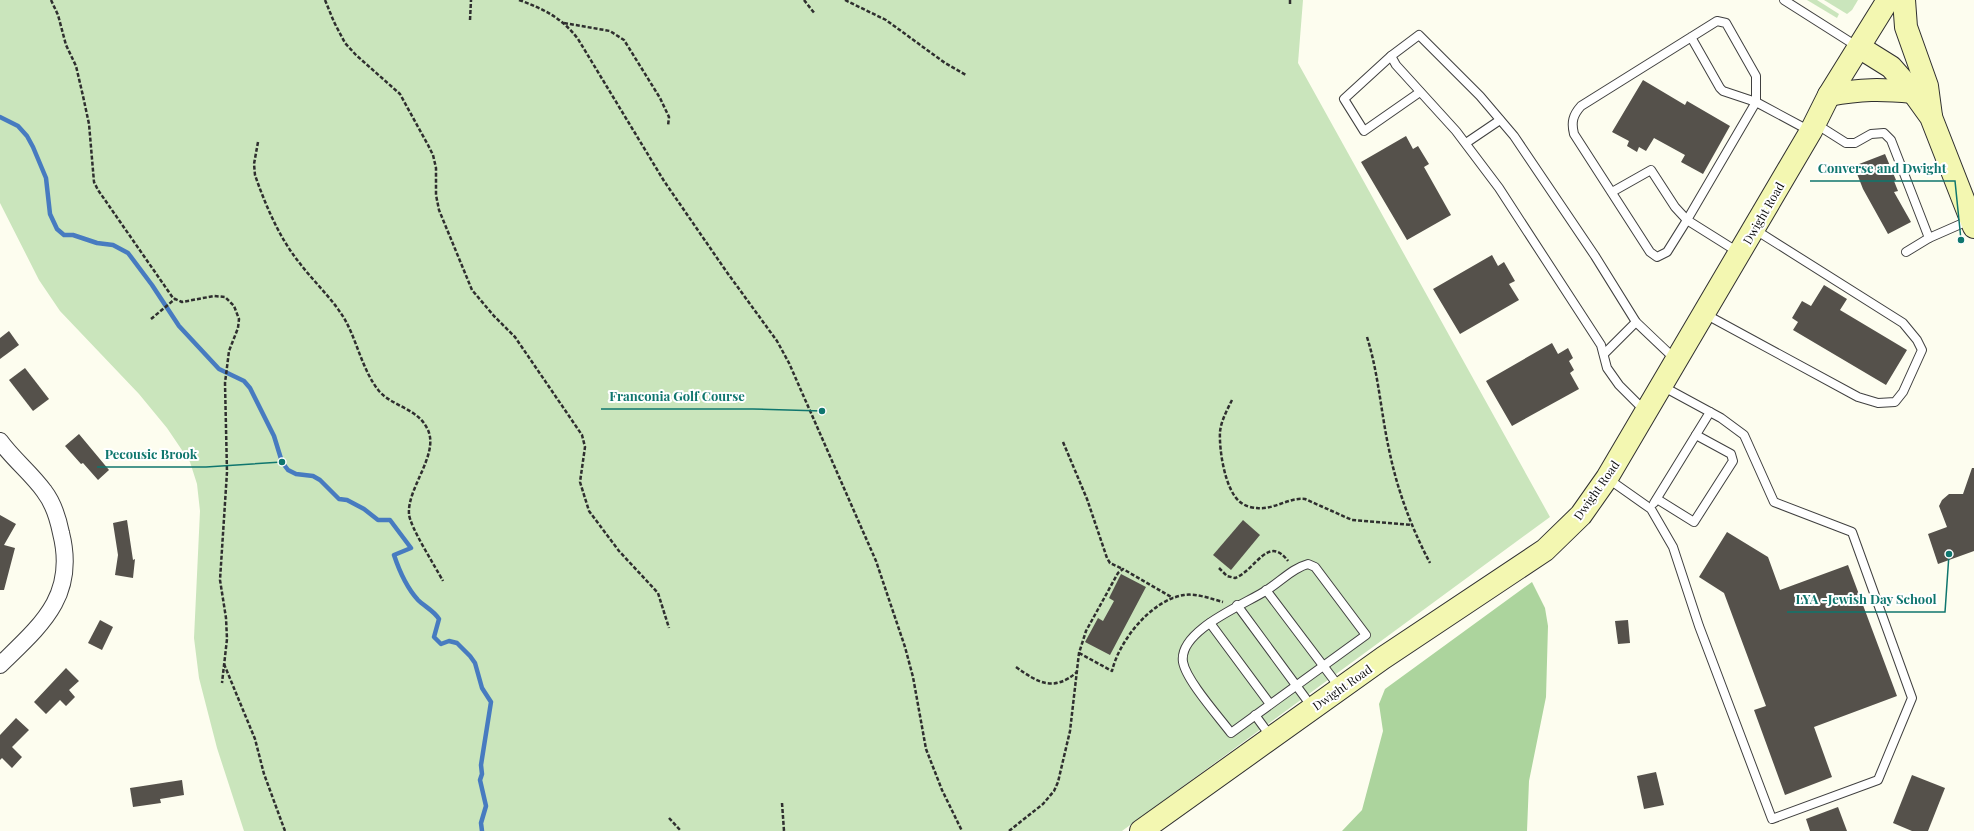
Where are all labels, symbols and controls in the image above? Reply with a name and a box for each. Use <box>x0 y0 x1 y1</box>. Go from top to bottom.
callout: Converse and Dwight <box>1810 156 1955 181</box>
text: Converse and Dwight <box>1818 159 1947 176</box>
street label: Dwight Road <box>1739 179 1787 247</box>
callout: Franconia Golf Course <box>601 384 753 409</box>
text: Franconia Golf Course <box>609 387 745 404</box>
callout: Pecousic Brook <box>97 442 206 467</box>
text: Pecousic Brook <box>105 445 198 462</box>
street label: Dwight Road <box>1570 457 1622 523</box>
callout: LYA -Jewish Day School <box>1787 587 1945 612</box>
text: LYA -Jewish Day School <box>1796 590 1936 607</box>
street label: Dwight Road <box>1309 661 1375 713</box>

